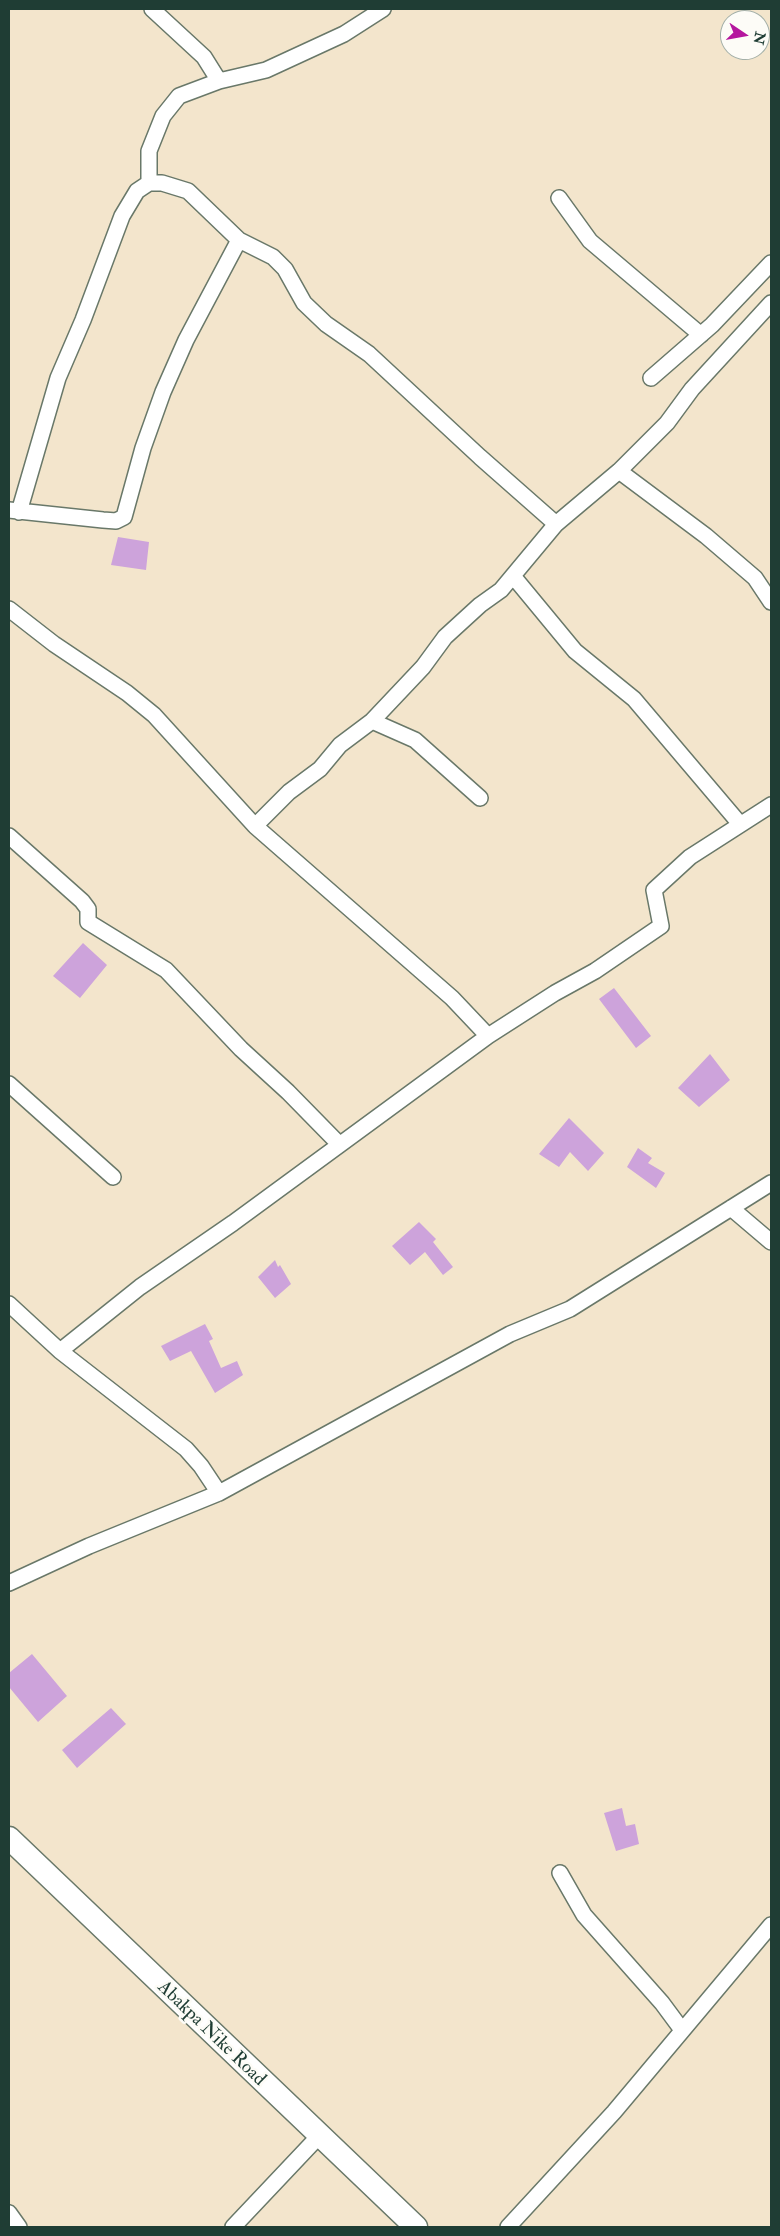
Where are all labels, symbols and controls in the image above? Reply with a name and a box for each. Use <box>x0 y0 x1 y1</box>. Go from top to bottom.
north arrow <box>720 10 770 60</box>
text: N <box>750 30 769 46</box>
street label: Abakpa Nike Road <box>152 1976 270 2092</box>

